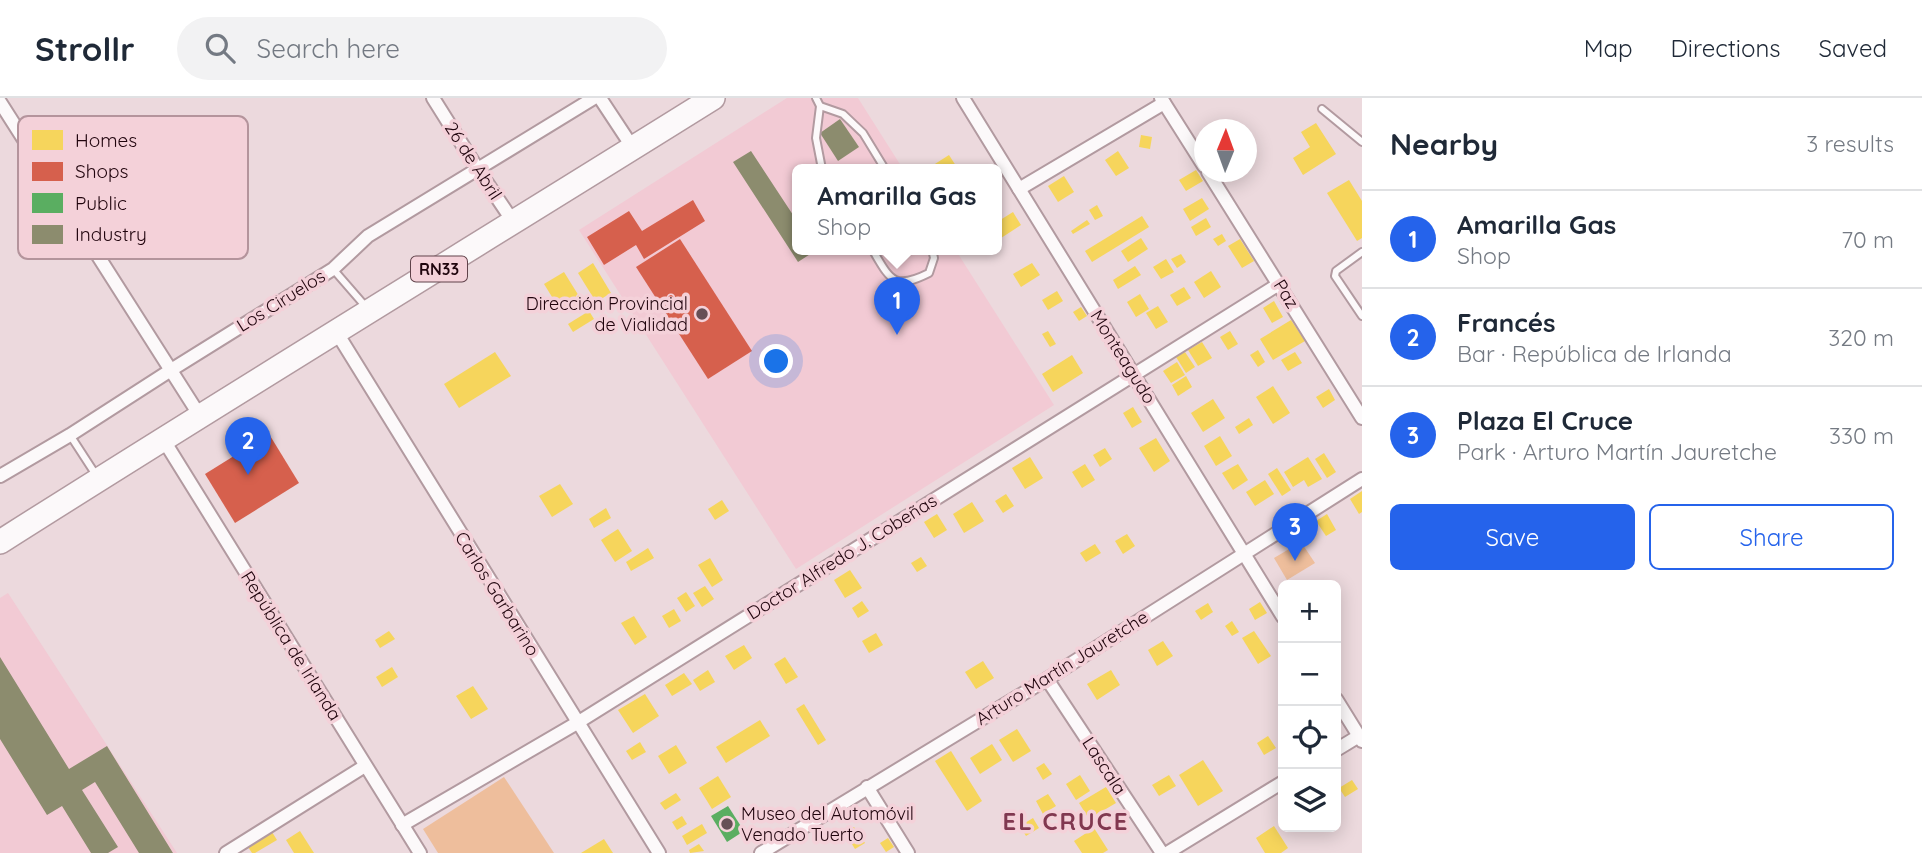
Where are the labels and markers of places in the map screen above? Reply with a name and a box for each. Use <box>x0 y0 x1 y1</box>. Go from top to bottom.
pin: 1 <box>874 277 920 335</box>
place label: Dirección Provincial de Vialidad <box>526 292 688 336</box>
marker: Dirección Provincial de Vialidad <box>694 306 710 322</box>
pin: 2 <box>225 417 271 475</box>
pin: 3 <box>1272 503 1318 561</box>
place label: Museo del Automóvil Venado Tuerto <box>741 802 914 846</box>
marker: Museo del Automóvil Venado Tuerto <box>719 816 735 832</box>

